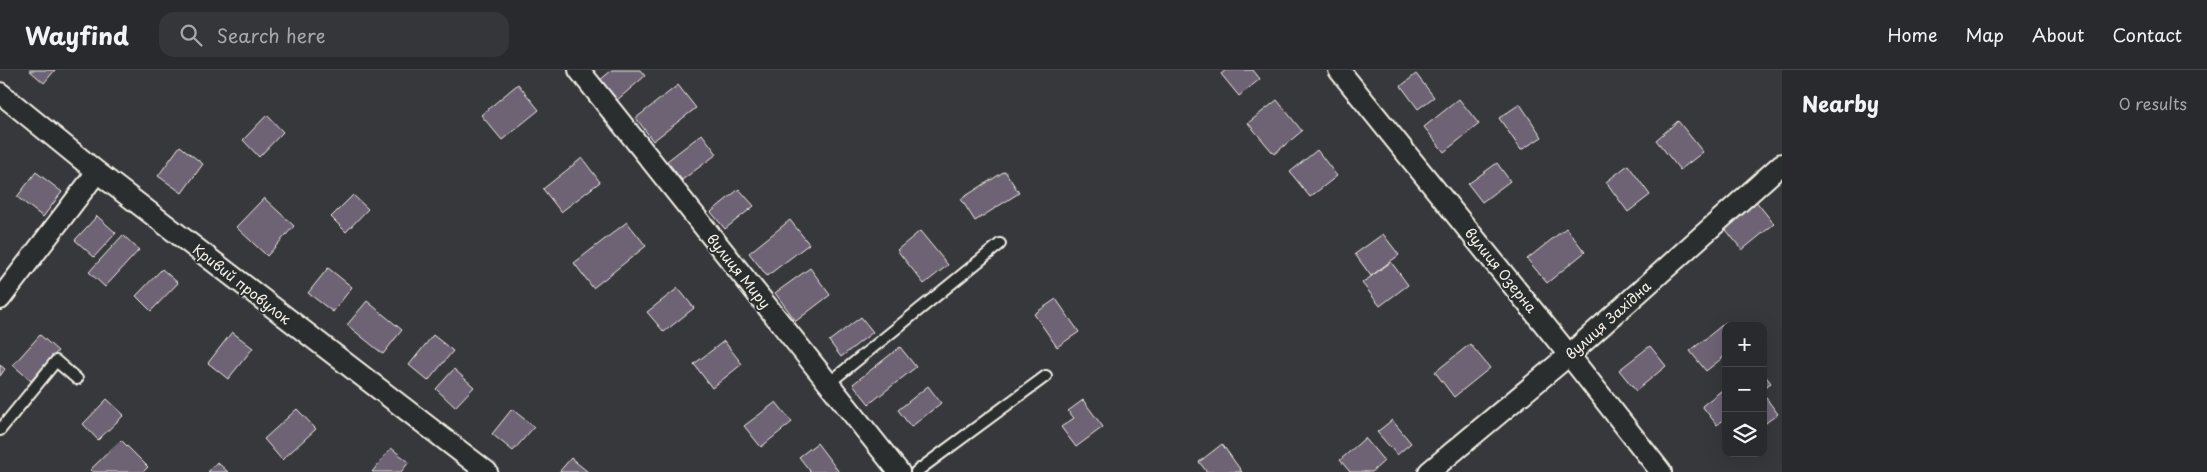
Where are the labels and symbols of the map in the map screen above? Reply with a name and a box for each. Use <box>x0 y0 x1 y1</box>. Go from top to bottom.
street label: вулиця Озерна <box>1460 223 1542 317</box>
street label: вулиця Миру <box>702 229 776 313</box>
street label: Кривий провулок <box>188 239 296 330</box>
street label: вулиця Західна <box>1561 276 1656 364</box>

